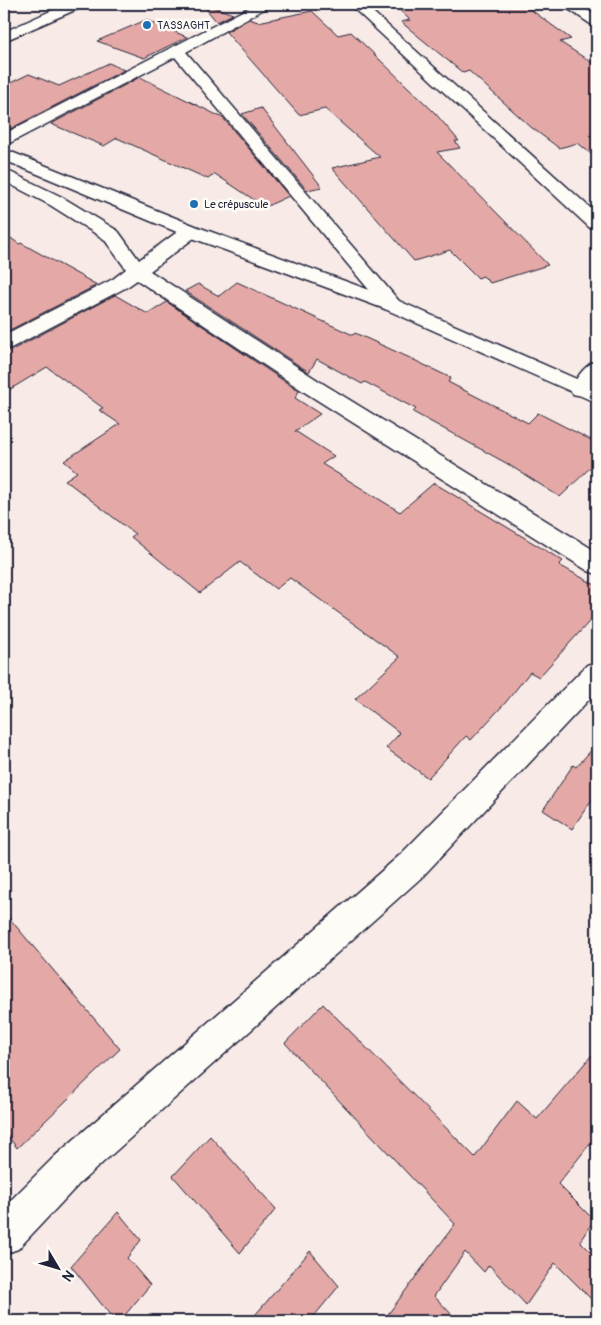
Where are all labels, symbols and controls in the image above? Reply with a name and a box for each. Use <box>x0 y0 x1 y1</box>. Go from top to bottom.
marker: TASSAGHT <box>141 19 153 31</box>
place label: TASSAGHT <box>157 19 210 32</box>
marker: Le crépuscule <box>188 198 200 210</box>
place label: Le crépuscule <box>204 198 269 211</box>
north arrow <box>32 1242 82 1292</box>
text: N <box>58 1267 77 1285</box>

